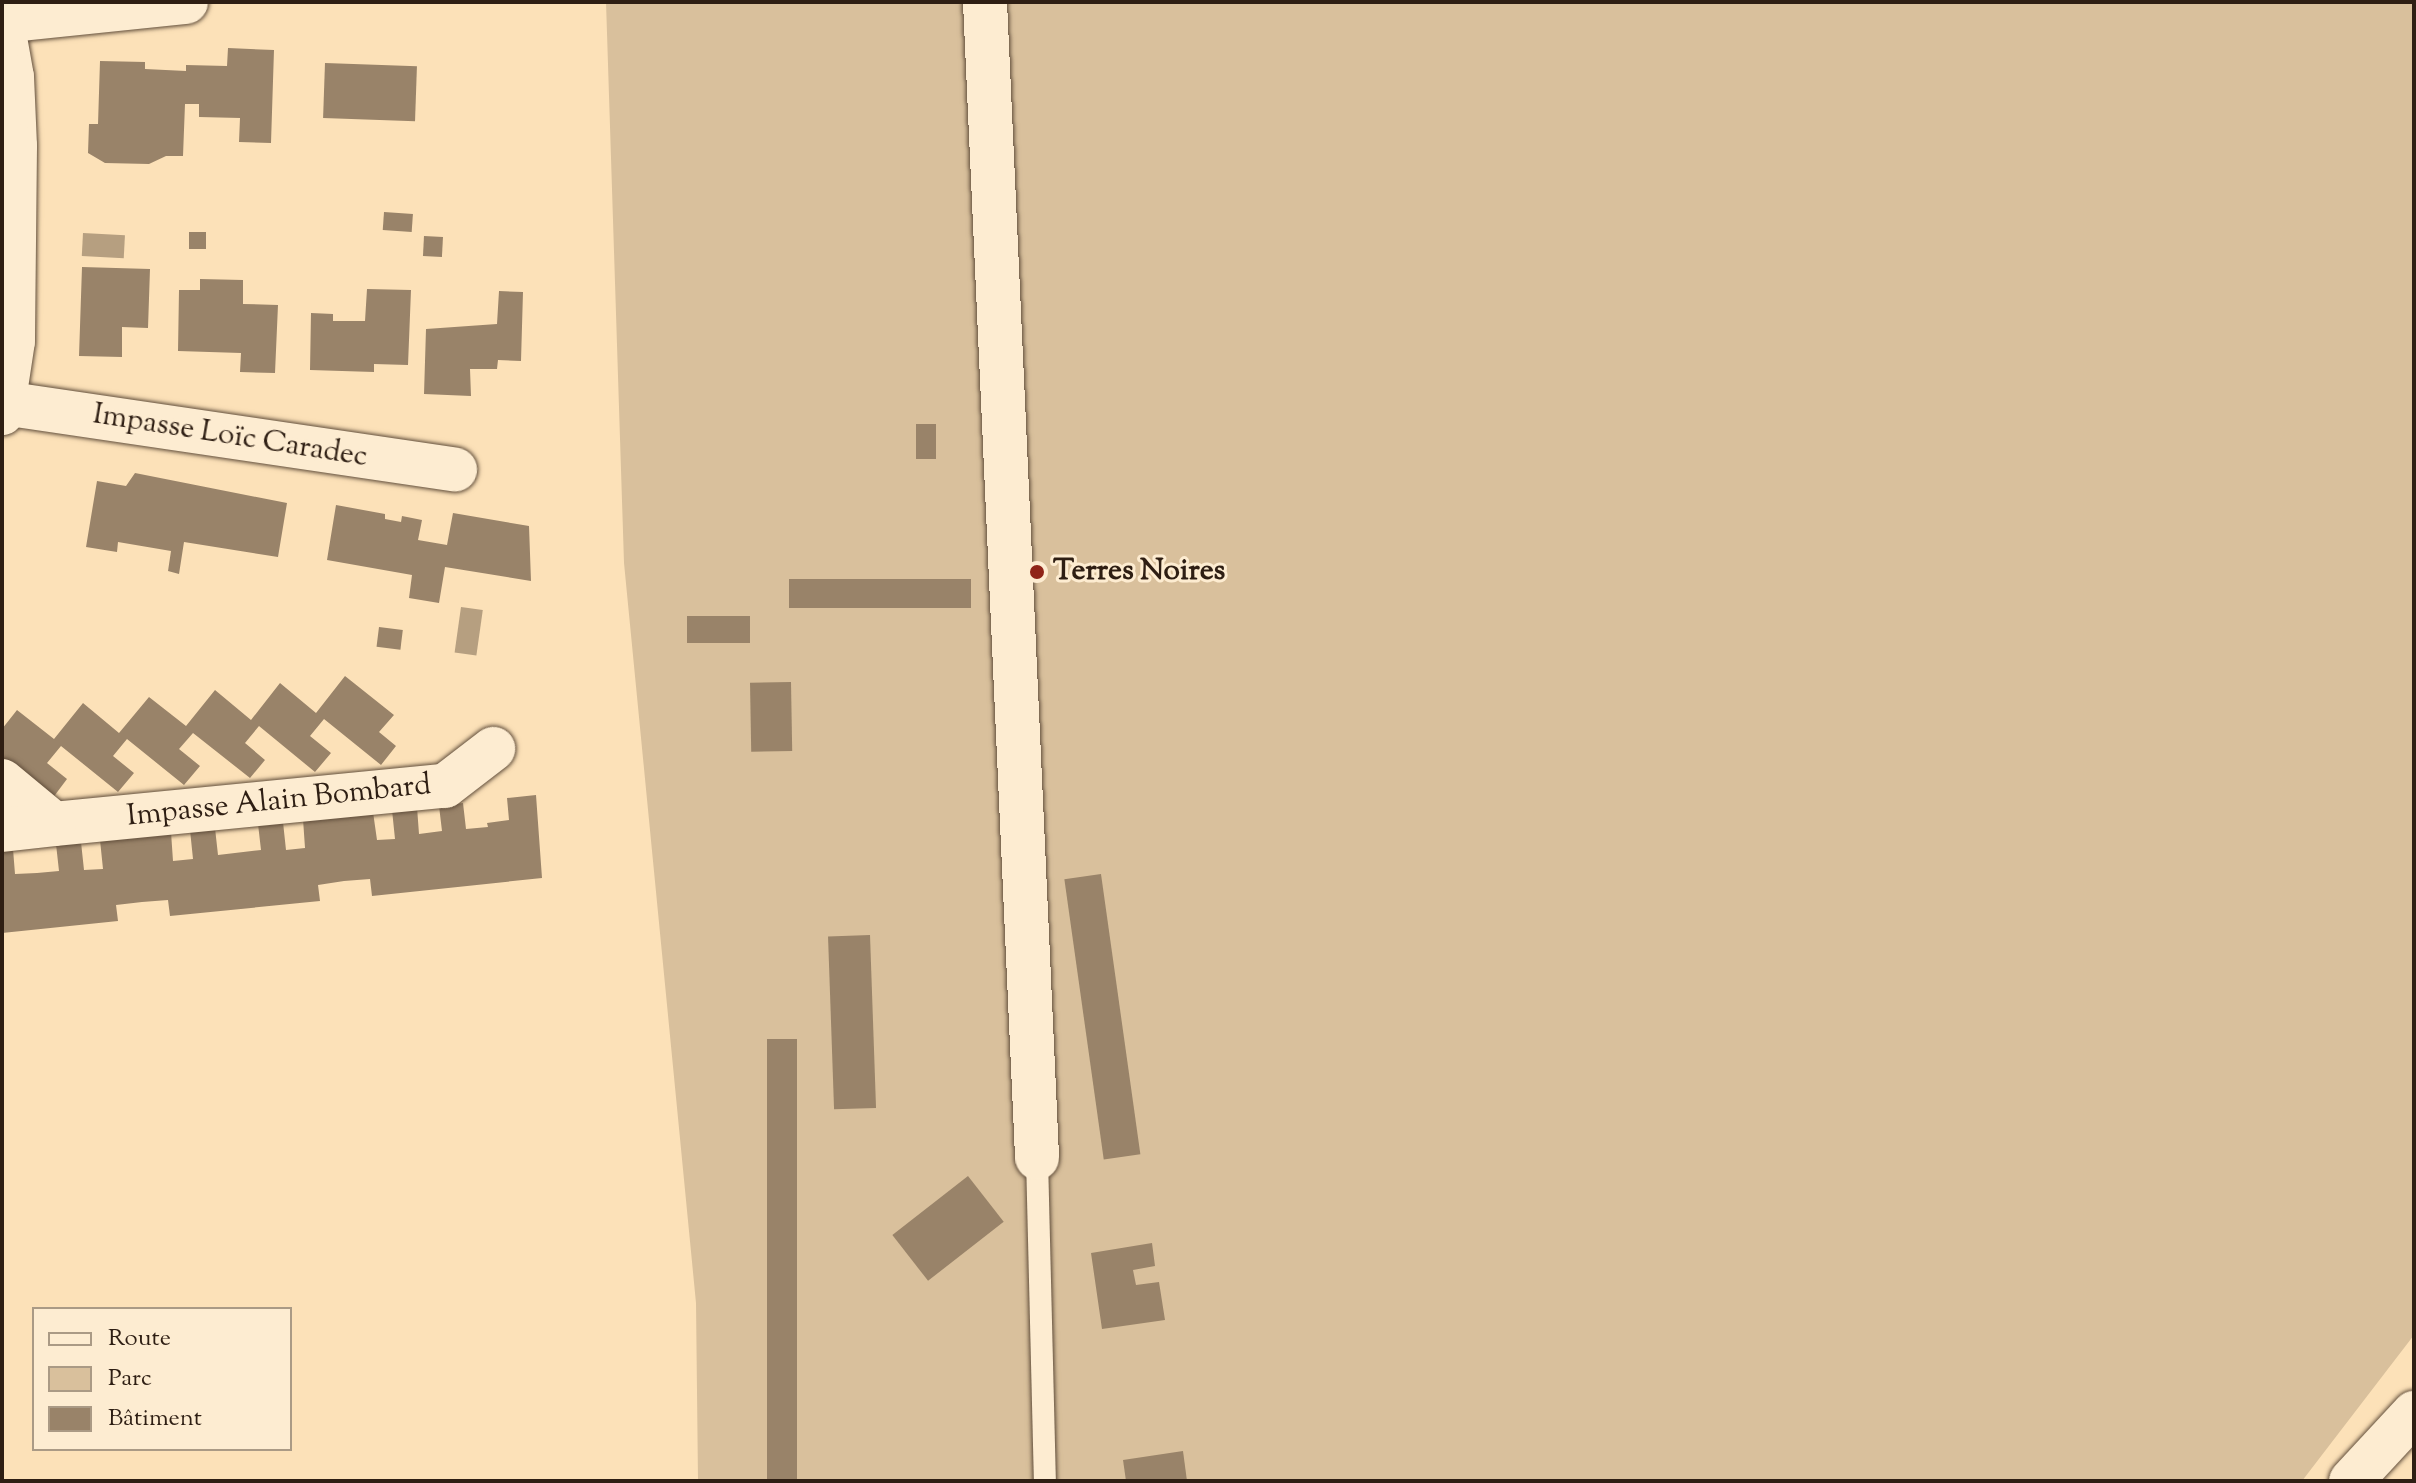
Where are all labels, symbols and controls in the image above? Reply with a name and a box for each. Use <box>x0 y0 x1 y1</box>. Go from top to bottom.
street label: Impasse Loïc Caradec <box>90 398 370 476</box>
place label: Terres Noires <box>1053 554 1225 590</box>
marker: Terres Noires <box>1028 563 1046 581</box>
street label: Impasse Alain Bombard <box>125 768 433 836</box>
legend <box>32 1307 292 1451</box>
text: Route <box>108 1322 171 1356</box>
text: Parc <box>108 1362 152 1396</box>
text: Bâtiment <box>108 1402 202 1436</box>

